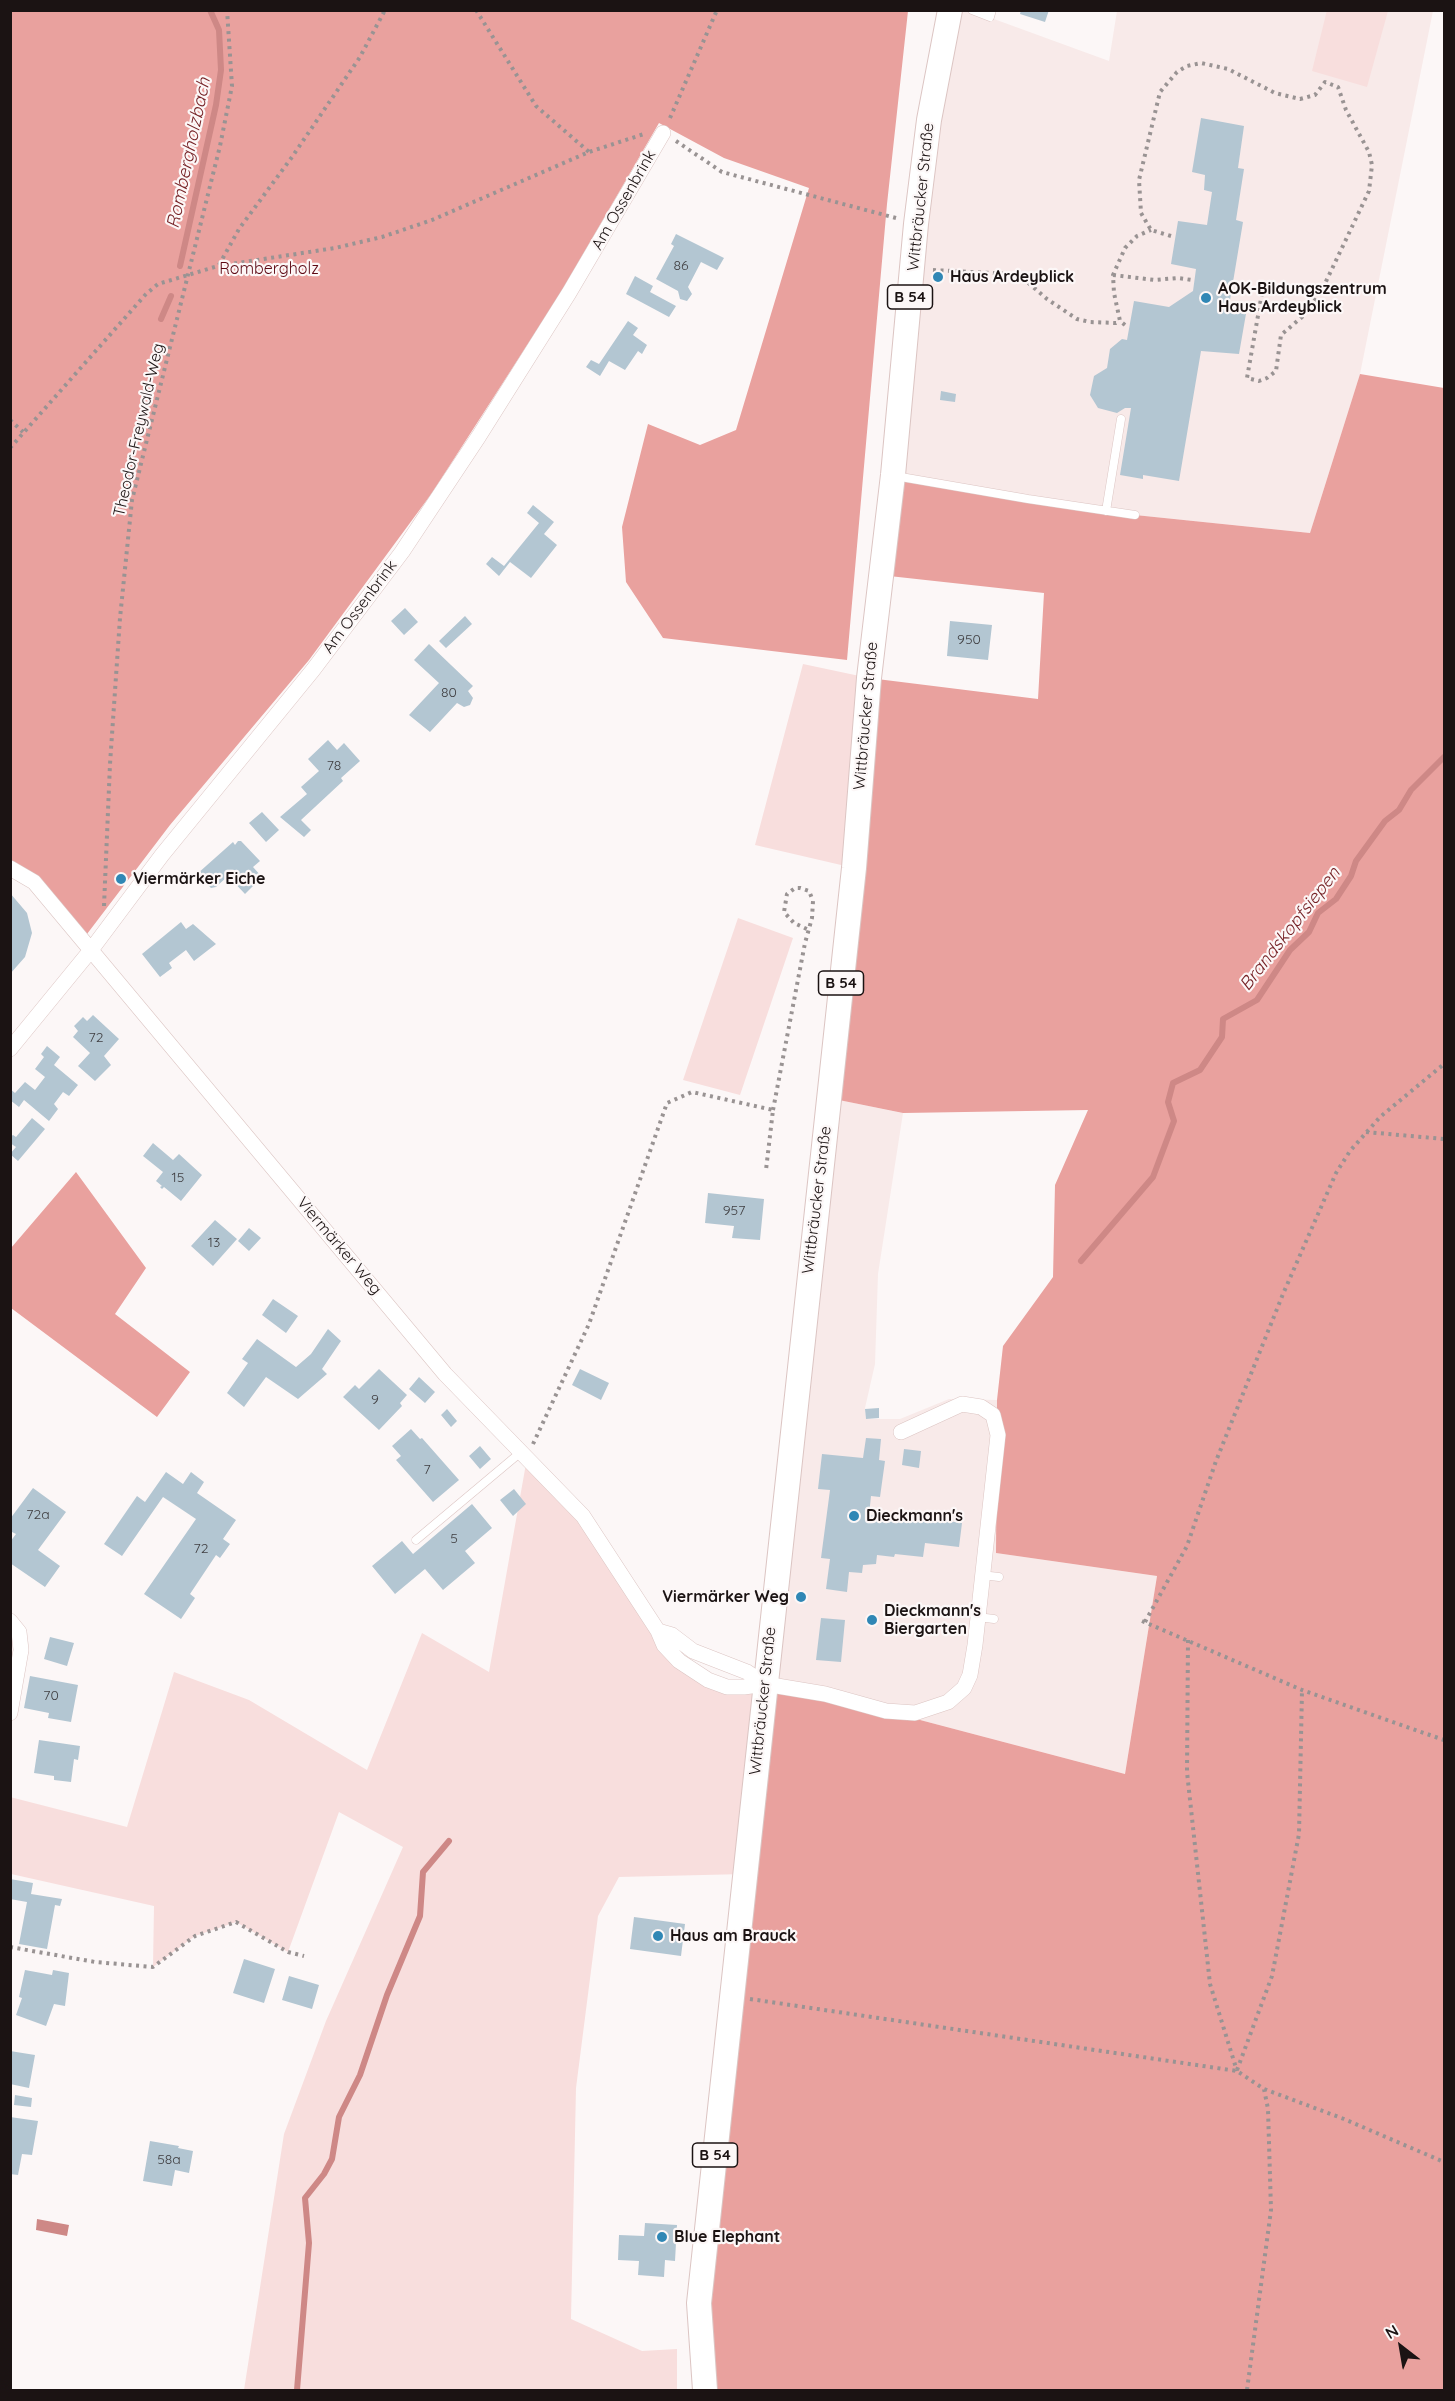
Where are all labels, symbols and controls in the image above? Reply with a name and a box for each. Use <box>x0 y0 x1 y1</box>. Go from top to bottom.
water label: Rombergholzbach <box>162 76 216 230</box>
street label: Wittbräucker Straße <box>904 122 938 272</box>
street label: Am Ossenbrink <box>588 147 660 253</box>
house number: 86 <box>673 258 689 274</box>
park label: Rombergholz <box>219 259 319 279</box>
place label: Haus Ardeyblick <box>950 267 1074 287</box>
marker: Haus Ardeyblick <box>931 270 945 284</box>
place label: AOK-Bildungszentrum Haus Ardeyblick <box>1218 279 1387 317</box>
road number: B 54 <box>888 285 932 309</box>
marker: AOK-Bildungszentrum Haus Ardeyblick <box>1199 291 1213 305</box>
street label: Theodor-Freywald-Weg <box>110 341 168 519</box>
street label: Am Ossenbrink <box>319 557 401 657</box>
house number: 950 <box>957 632 981 648</box>
street label: Wittbräucker Straße <box>850 641 882 791</box>
house number: 80 <box>441 685 457 701</box>
house number: 78 <box>327 758 341 774</box>
water label: Brandskopfsiepen <box>1235 863 1345 995</box>
place label: Viermärker Eiche <box>133 869 265 889</box>
marker: Viermärker Eiche <box>114 872 128 886</box>
road number: B 54 <box>818 971 864 995</box>
house number: 72 <box>89 1030 103 1046</box>
street label: Wittbräucker Straße <box>798 1125 836 1275</box>
house number: 15 <box>172 1170 184 1186</box>
street label: Viermärker Weg <box>293 1193 385 1299</box>
house number: 957 <box>723 1203 745 1219</box>
house number: 13 <box>208 1235 220 1251</box>
house number: 9 <box>371 1392 379 1408</box>
house number: 7 <box>423 1462 431 1478</box>
place label: Dieckmann's <box>866 1506 963 1526</box>
house number: 72a <box>26 1507 50 1523</box>
marker: Dieckmann's <box>847 1509 861 1523</box>
house number: 5 <box>450 1531 458 1547</box>
house number: 72 <box>194 1541 208 1557</box>
place label: Viermärker Weg <box>662 1587 789 1607</box>
marker: Viermärker Weg <box>794 1590 808 1604</box>
place label: Dieckmann's Biergarten <box>884 1601 981 1639</box>
marker: Dieckmann's Biergarten <box>865 1613 879 1627</box>
street label: Wittbräucker Straße <box>746 1626 780 1776</box>
house number: 70 <box>43 1688 59 1704</box>
place label: Haus am Brauck <box>670 1926 796 1946</box>
marker: Haus am Brauck <box>651 1929 665 1943</box>
road number: B 54 <box>692 2143 738 2167</box>
house number: 58a <box>157 2152 181 2168</box>
place label: Blue Elephant <box>674 2227 780 2247</box>
marker: Blue Elephant <box>655 2230 669 2244</box>
north arrow <box>1371 2317 1431 2377</box>
text: N <box>1382 2320 1402 2343</box>

